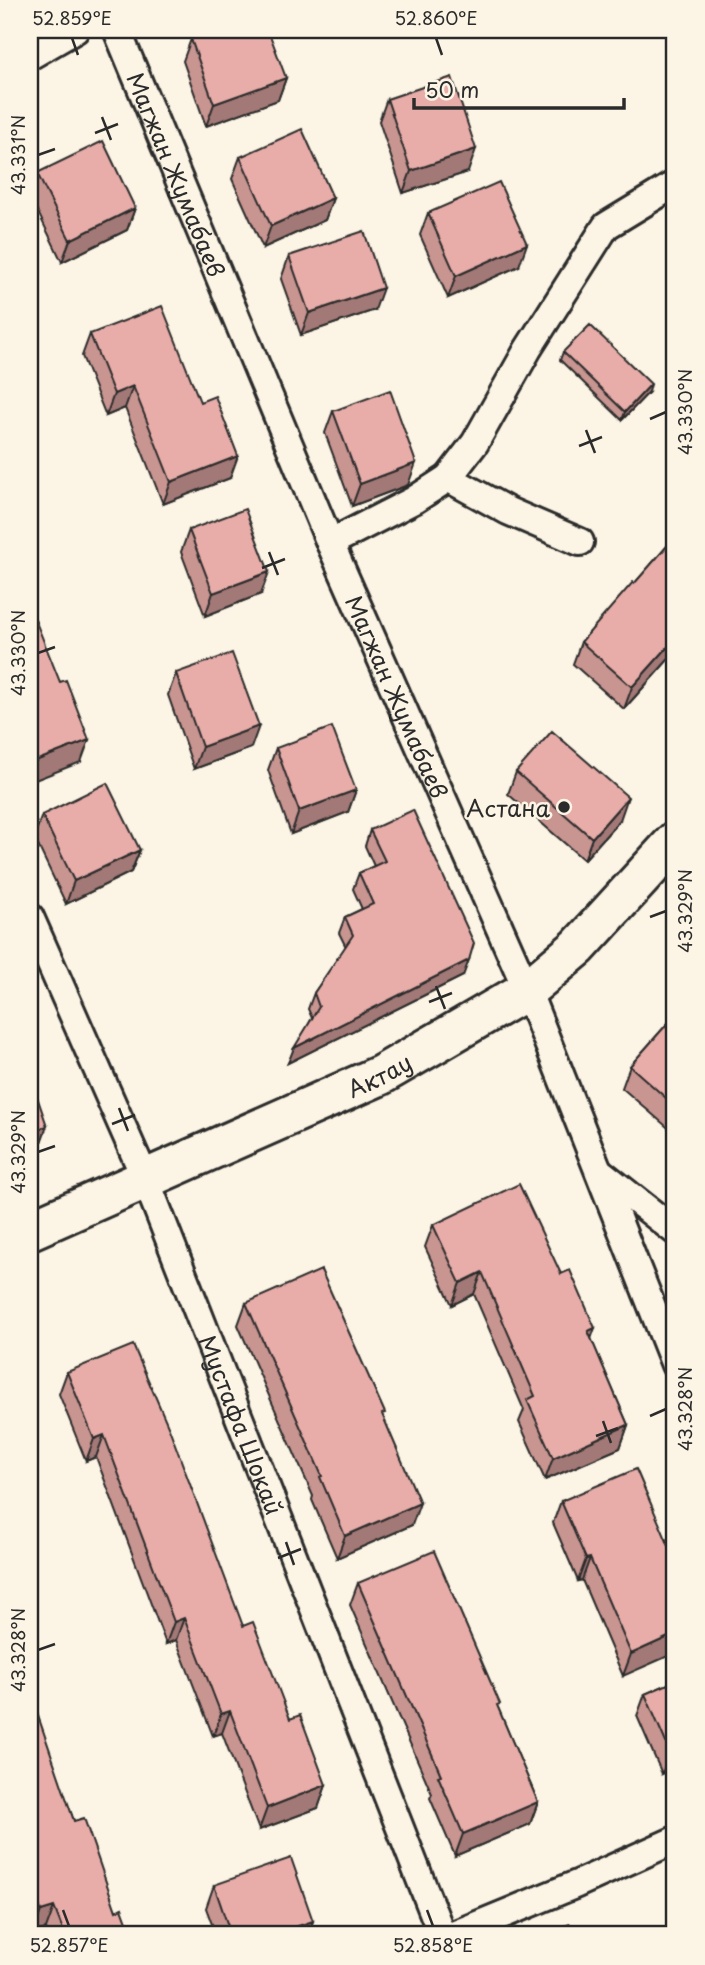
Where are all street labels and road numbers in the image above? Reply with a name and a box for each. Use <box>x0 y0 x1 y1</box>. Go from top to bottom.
street label: Магжан Жумабаев <box>119 66 235 282</box>
street label: Магжан Жумабаев <box>337 589 458 803</box>
street label: Актау <box>341 1044 418 1105</box>
street label: Мустафа Шокай <box>191 1329 293 1519</box>

